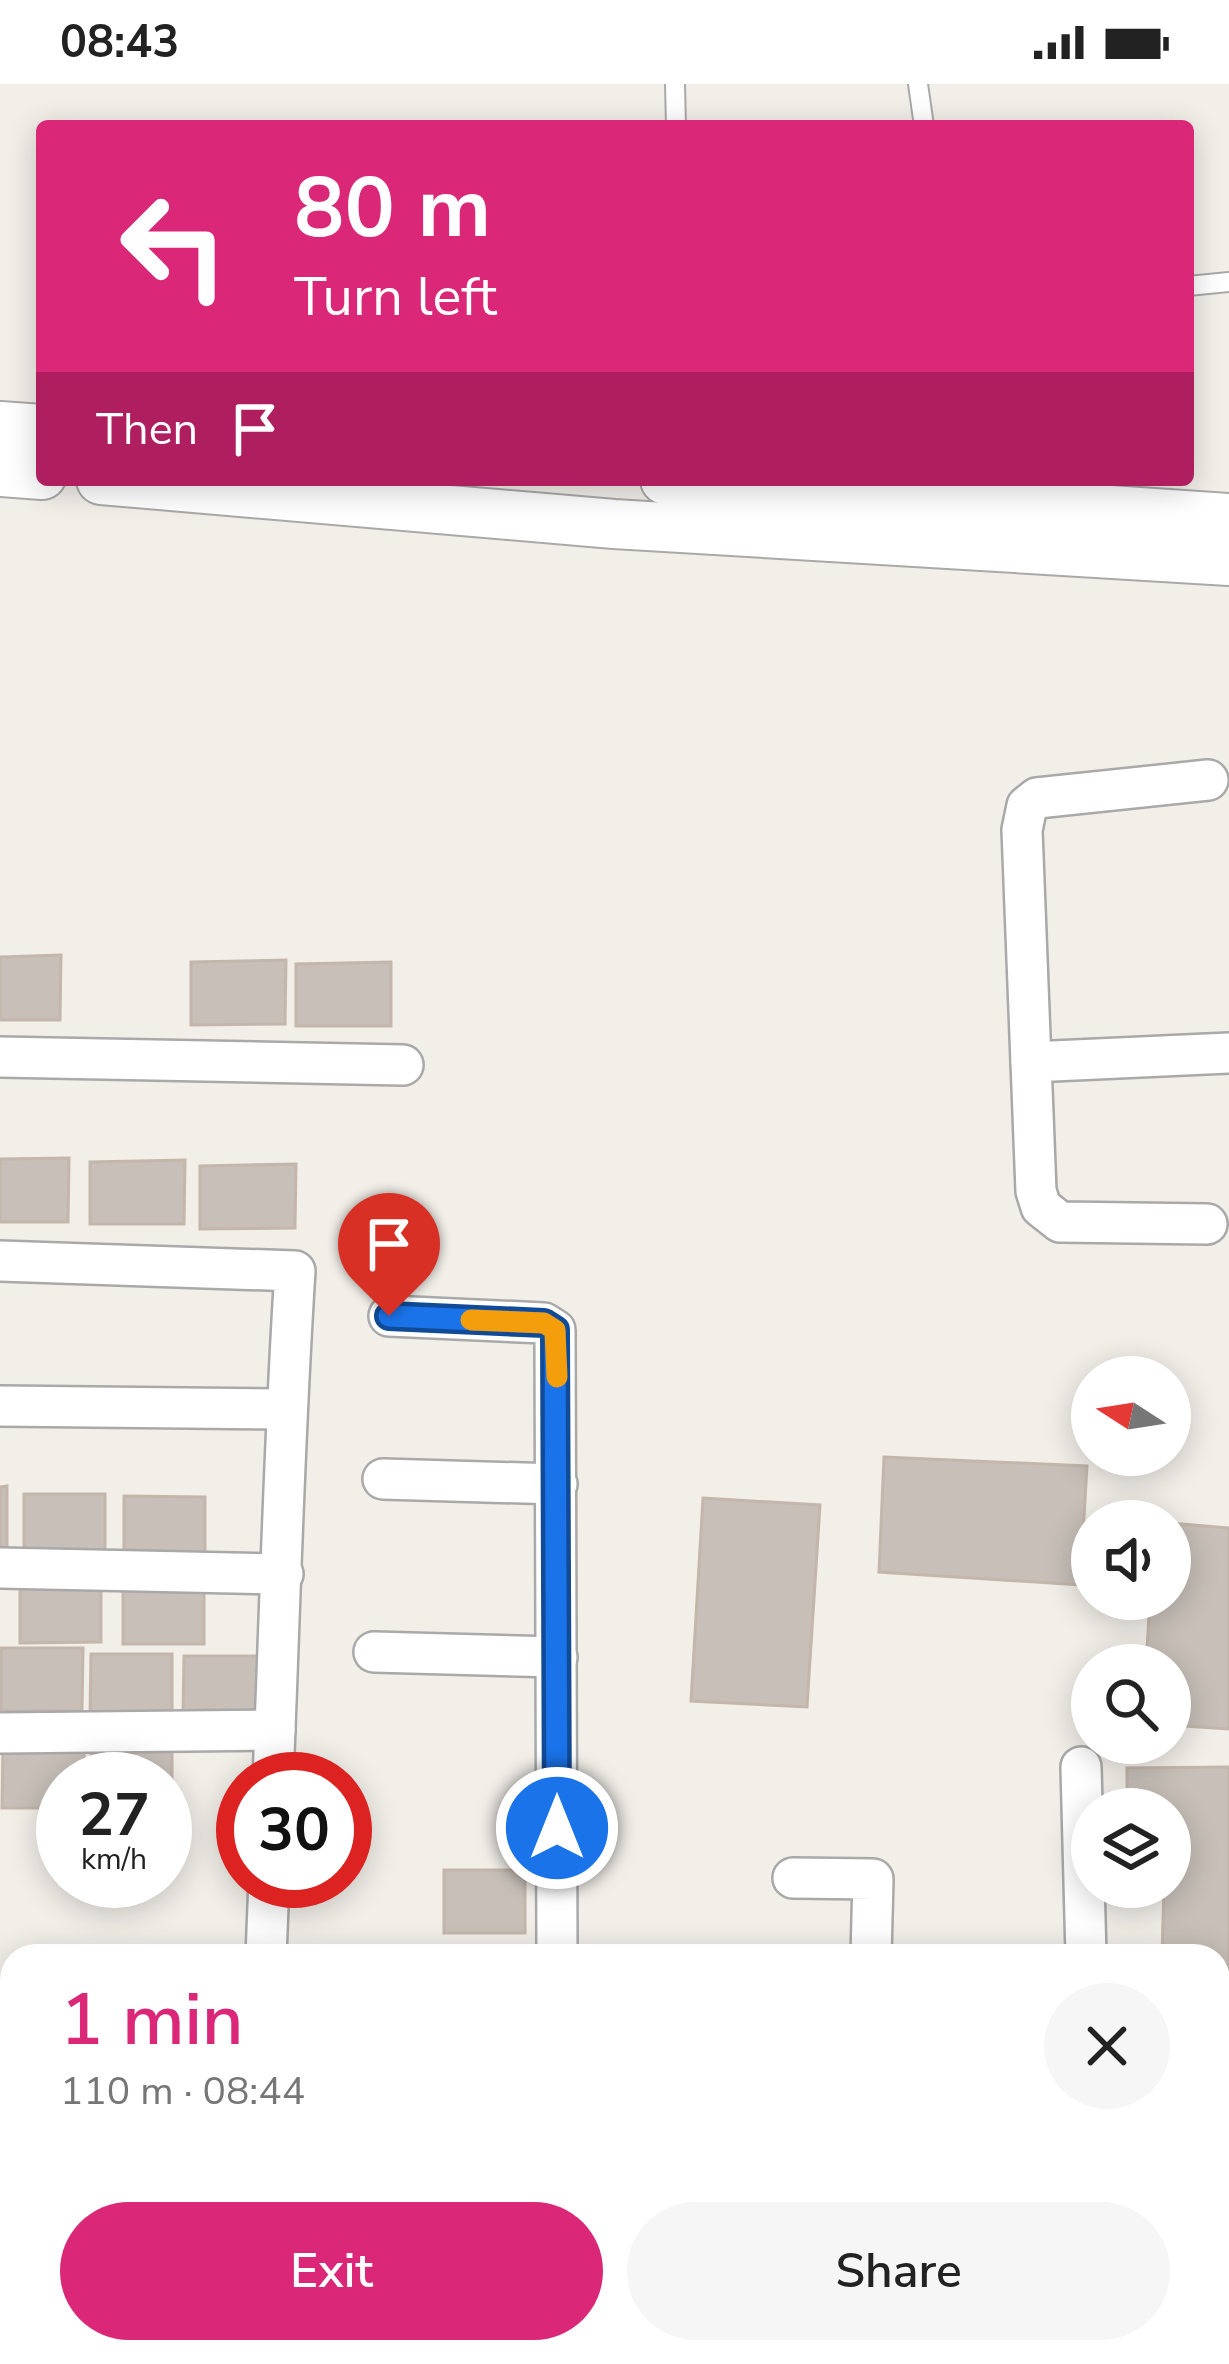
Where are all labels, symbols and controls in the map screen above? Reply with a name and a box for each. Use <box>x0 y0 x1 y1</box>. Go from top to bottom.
text: 08:43 <box>60 12 179 73</box>
text: 80 m <box>294 151 491 266</box>
icon: left <box>96 168 252 324</box>
text: Turn left <box>294 260 497 334</box>
icon: arrive <box>222 396 288 462</box>
text: Then <box>96 399 198 460</box>
pin <box>338 1193 440 1316</box>
icon: arrive <box>356 1211 422 1277</box>
north arrow <box>1071 1356 1191 1476</box>
map controls <box>1071 1356 1191 1908</box>
button: sound <box>1071 1500 1191 1620</box>
button: search <box>1071 1644 1191 1764</box>
speed limit sign: 30 <box>216 1752 372 1908</box>
position arrow <box>494 1765 620 1891</box>
text: 27 <box>78 1774 150 1856</box>
button: layers <box>1071 1788 1191 1908</box>
text: km/h <box>81 1839 147 1880</box>
text: 1 min <box>60 1971 243 2069</box>
button: close <box>1044 1983 1170 2109</box>
text: 110 m · 08:44 <box>60 2065 305 2118</box>
button: Exit <box>60 2202 603 2340</box>
button: Share <box>627 2202 1170 2340</box>

